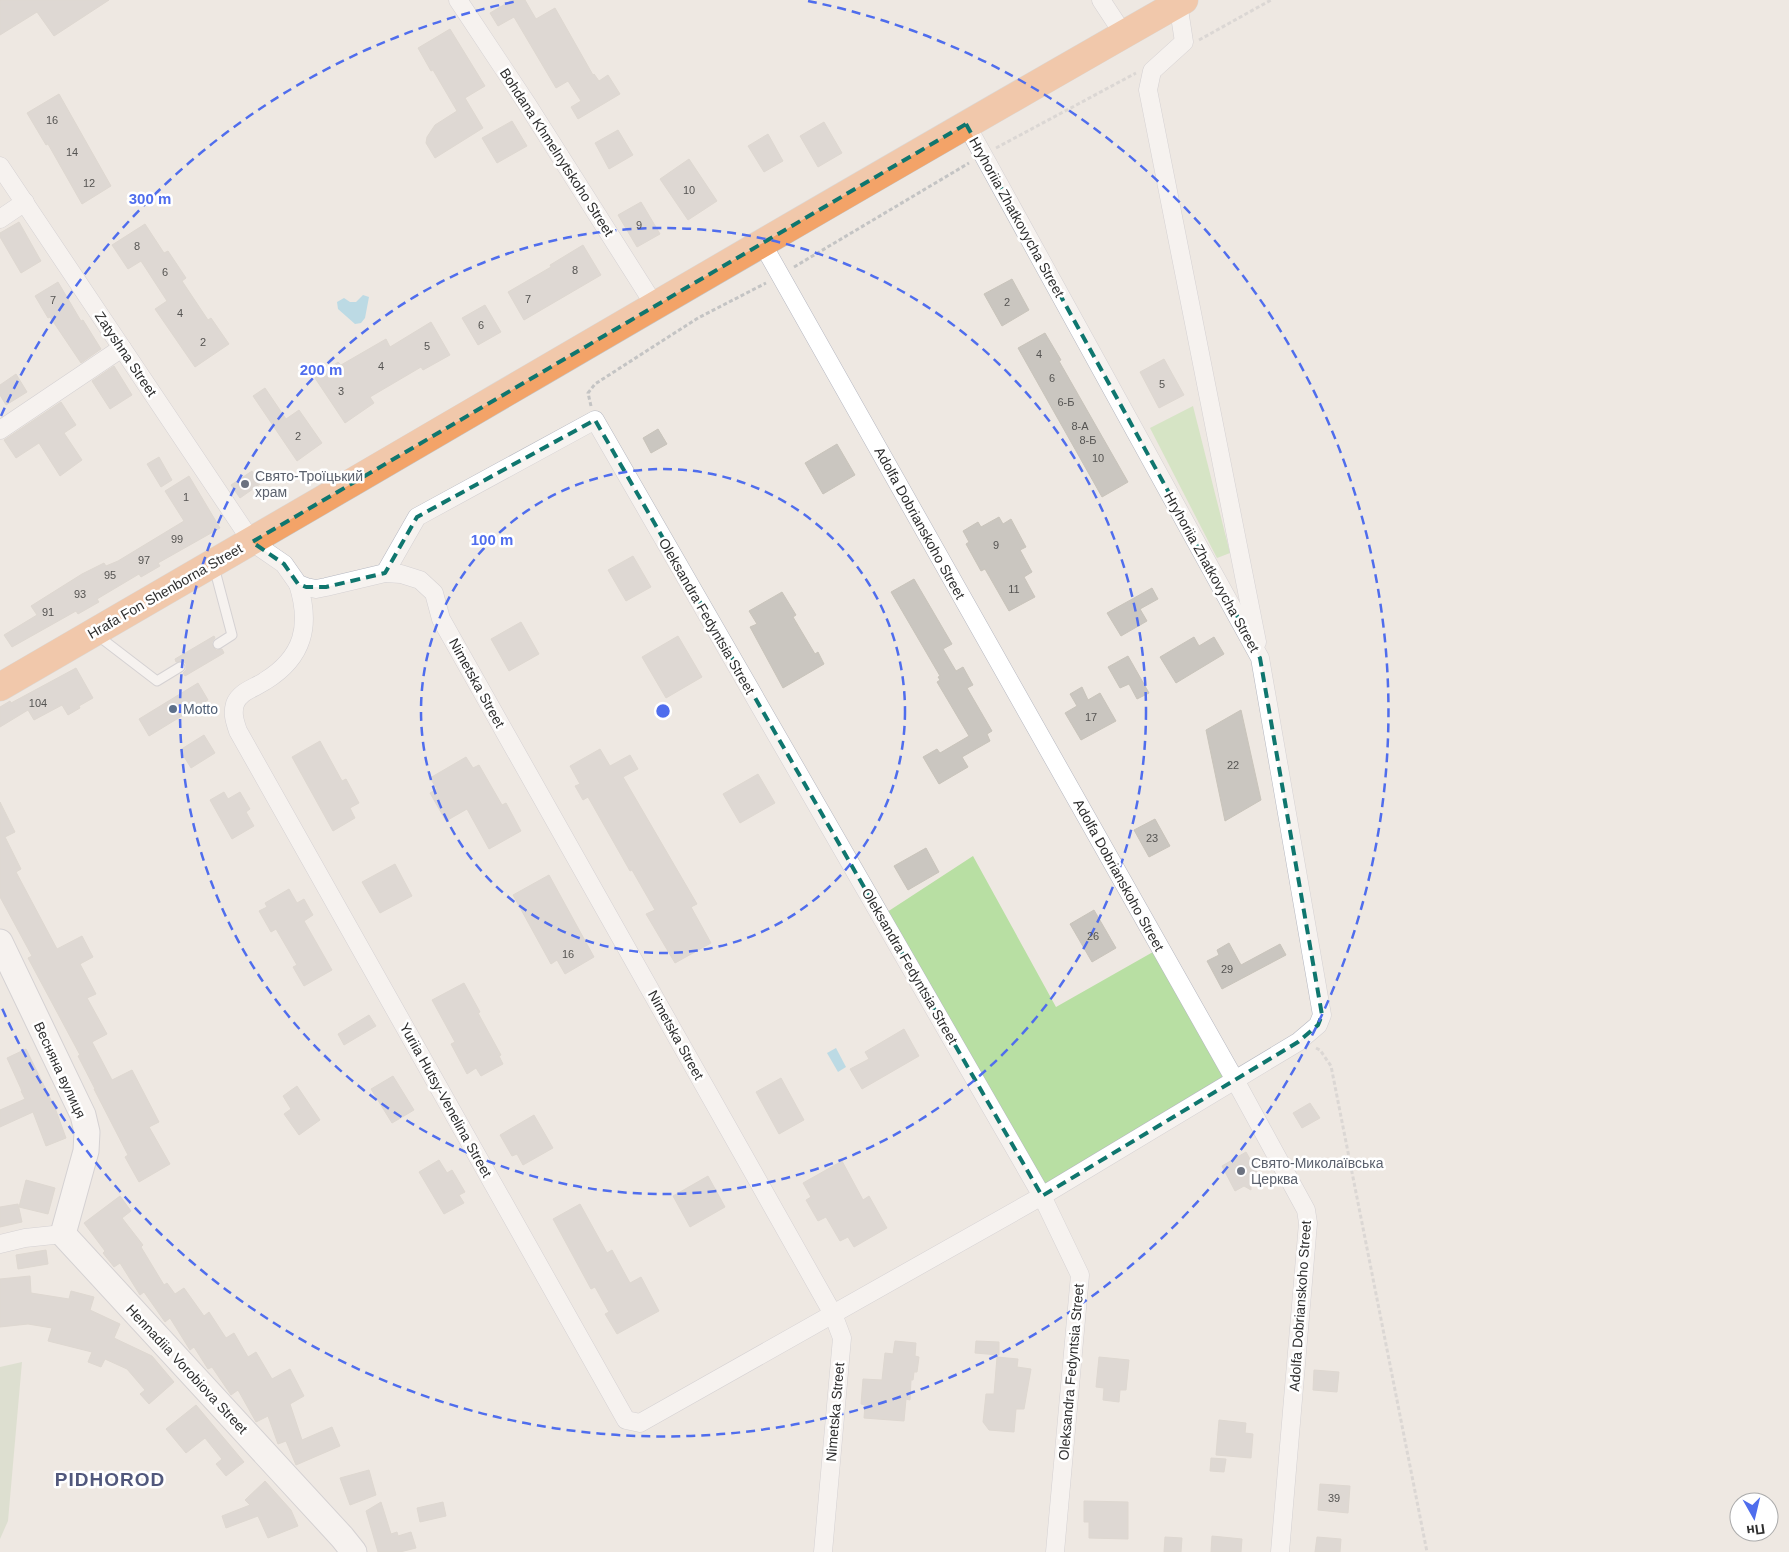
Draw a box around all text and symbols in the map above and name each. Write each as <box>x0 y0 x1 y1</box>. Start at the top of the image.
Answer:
street label: Bohdana Khmelnytskoho Street <box>497 65 617 239</box>
house number: 16 <box>46 114 58 126</box>
street label: Hryhoriia Zhatkovycha Street <box>966 134 1068 300</box>
house number: 14 <box>66 146 78 158</box>
house number: 12 <box>83 177 95 189</box>
house number: 10 <box>683 184 695 196</box>
text: 300 m <box>129 190 171 207</box>
house number: 9 <box>636 219 642 231</box>
house number: 8 <box>134 240 140 252</box>
house number: 8 <box>572 264 578 276</box>
house number: 6 <box>162 266 168 278</box>
house number: 7 <box>525 293 531 305</box>
house number: 7 <box>50 294 56 306</box>
house number: 2 <box>1004 296 1010 308</box>
house number: 4 <box>177 307 183 319</box>
street label: Zatyshna Street <box>92 309 160 400</box>
house number: 6 <box>478 319 484 331</box>
house number: 2 <box>200 336 206 348</box>
house number: 5 <box>424 340 430 352</box>
house number: 4 <box>1036 348 1042 360</box>
house number: 4 <box>378 360 384 372</box>
text: 200 m <box>300 361 342 378</box>
house number: 6 <box>1049 372 1055 384</box>
house number: 5 <box>1159 378 1165 390</box>
house number: 3 <box>338 385 344 397</box>
house number: 6-Б <box>1058 396 1075 408</box>
house number: 8-А <box>1071 420 1089 432</box>
house number: 2 <box>295 430 301 442</box>
house number: 8-Б <box>1080 434 1097 446</box>
street label: Adolfa Dobrianskoho Street <box>871 444 969 602</box>
house number: 10 <box>1092 452 1104 464</box>
place label: Свято-Троїцький храм <box>255 468 363 500</box>
marker: Свято-Троїцький храм <box>239 478 251 490</box>
street label: Hryhoriia Zhatkovycha Street <box>1161 489 1263 655</box>
house number: 1 <box>183 491 189 503</box>
text: 100 m <box>471 531 513 548</box>
house number: 99 <box>171 533 183 545</box>
street label: Oleksandra Fedyntsia Street <box>656 535 758 697</box>
house number: 9 <box>993 539 999 551</box>
street label: Hrafa Fon Shenborna Street <box>85 540 245 642</box>
house number: 97 <box>138 554 150 566</box>
house number: 95 <box>104 569 116 581</box>
house number: 11 <box>1008 583 1020 595</box>
house number: 93 <box>74 588 86 600</box>
house number: 91 <box>42 606 54 618</box>
street label: Nimetska Street <box>446 636 508 731</box>
house number: 104 <box>29 697 47 709</box>
place label: Motto <box>183 701 218 717</box>
centre of rings <box>654 702 672 720</box>
marker: Motto <box>167 703 179 715</box>
house number: 17 <box>1085 711 1097 723</box>
house number: 22 <box>1227 759 1239 771</box>
street label: Adolfa Dobrianskoho Street <box>1070 796 1168 954</box>
house number: 23 <box>1146 832 1158 844</box>
street label: Oleksandra Fedyntsia Street <box>859 885 961 1047</box>
house number: 26 <box>1087 930 1099 942</box>
house number: 16 <box>562 948 574 960</box>
house number: 29 <box>1221 963 1233 975</box>
street label: Nimetska Street <box>645 988 707 1083</box>
street label: Весняна вулиця <box>31 1019 89 1121</box>
street label: Yuriia Hutsy-Venelina Street <box>397 1020 495 1180</box>
place label: Свято-Миколаївська Церква <box>1251 1155 1384 1187</box>
marker: Свято-Миколаївська Церква <box>1235 1165 1247 1177</box>
street label: Adolfa Dobrianskoho Street <box>1286 1220 1314 1392</box>
street label: Oleksandra Fedyntsia Street <box>1055 1283 1087 1461</box>
street label: Hennadiia Vorobiova Street <box>123 1301 251 1437</box>
street label: Nimetska Street <box>823 1362 847 1462</box>
district label: PIDHOROD <box>55 1469 165 1490</box>
house number: 39 <box>1328 1492 1340 1504</box>
north arrow <box>1729 1492 1779 1542</box>
text: Пн <box>1746 1521 1766 1539</box>

